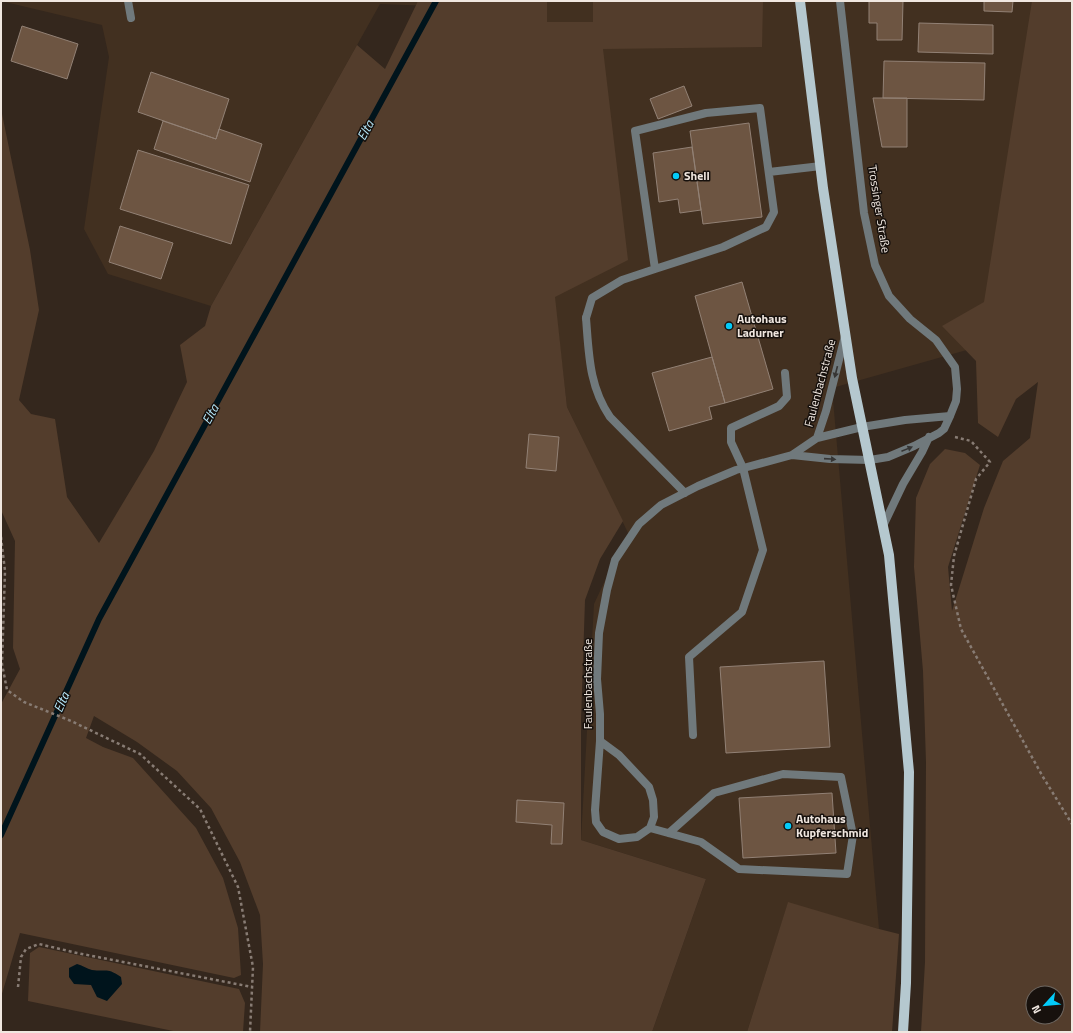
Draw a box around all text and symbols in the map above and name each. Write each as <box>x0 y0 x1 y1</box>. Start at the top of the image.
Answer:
water label: Elta <box>351 115 379 144</box>
street label: Trossinger Straße <box>863 164 896 254</box>
place label: Shell <box>684 166 710 185</box>
marker: Shell <box>671 171 681 181</box>
place label: Autohaus Ladurner <box>737 309 787 342</box>
marker: Autohaus Ladurner <box>724 321 734 331</box>
street label: Faulenbachstraße <box>799 337 840 429</box>
one-way arrow <box>833 365 839 378</box>
water label: Elta <box>196 399 224 428</box>
one-way arrow <box>901 446 912 452</box>
one-way arrow <box>824 455 836 462</box>
street label: Faulenbachstraße <box>578 639 597 729</box>
water label: Elta <box>48 687 75 715</box>
place label: Autohaus Kupferschmid <box>796 809 868 842</box>
marker: Autohaus Kupferschmid <box>783 821 793 831</box>
north arrow <box>1025 985 1065 1025</box>
text: N <box>1027 1003 1045 1017</box>

